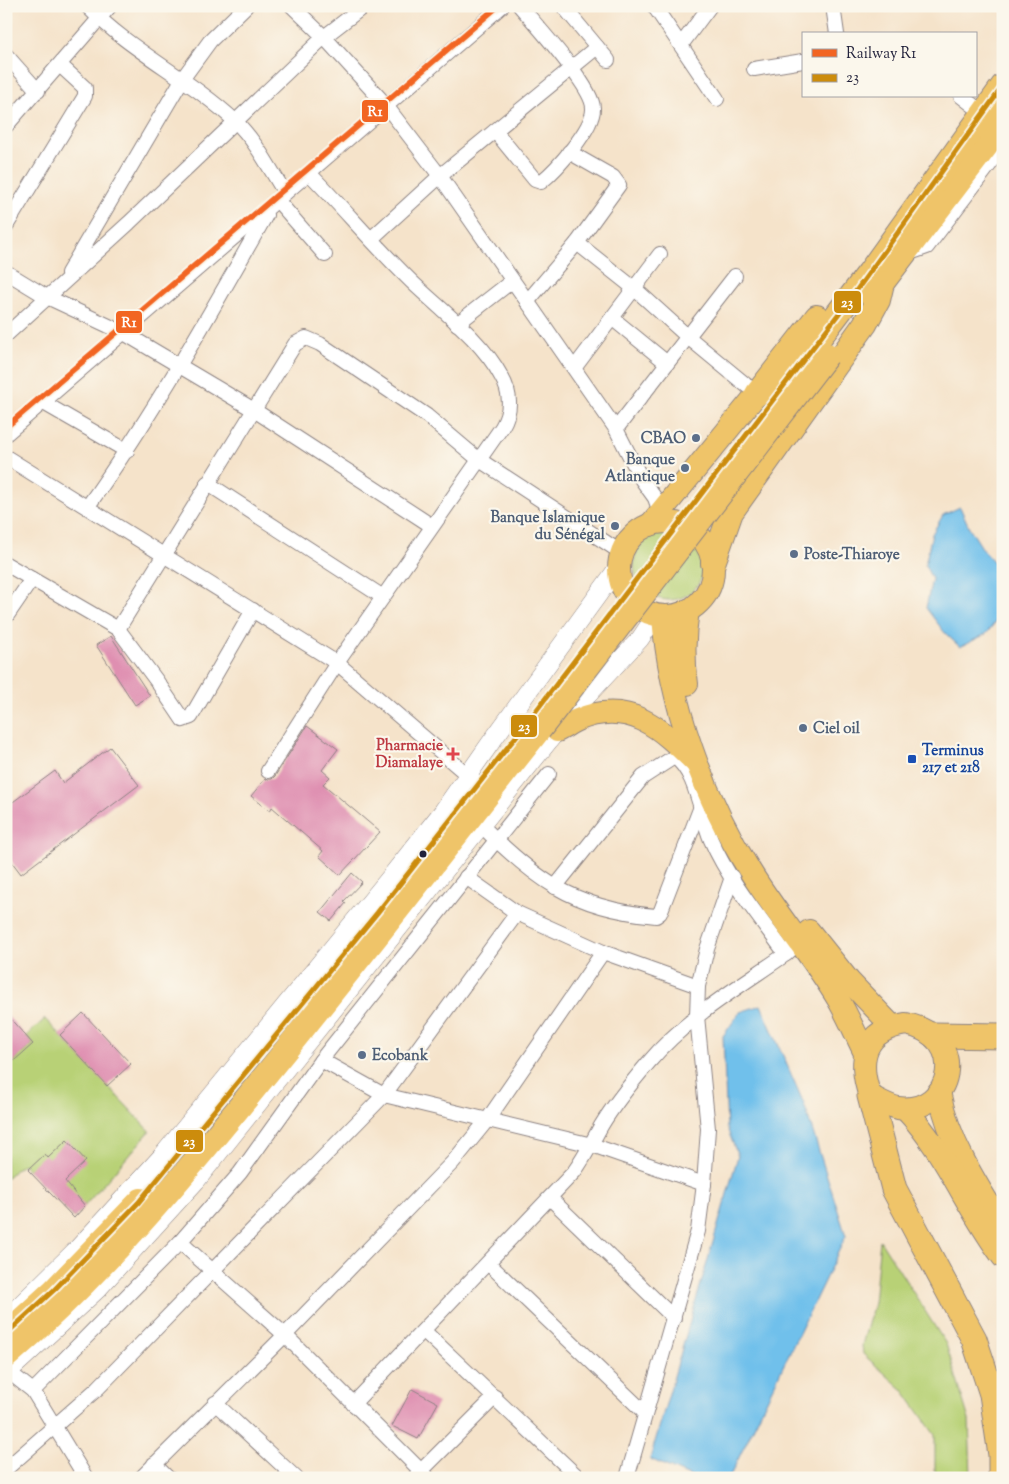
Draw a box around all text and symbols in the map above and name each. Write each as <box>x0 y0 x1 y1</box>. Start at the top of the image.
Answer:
legend <box>802 32 976 98</box>
text: Railway R1 <box>846 44 916 65</box>
text: 23 <box>846 68 859 89</box>
line badge: R1 <box>361 99 389 123</box>
text: R1 <box>368 103 383 123</box>
line badge: 23 <box>833 290 862 314</box>
text: 23 <box>841 294 853 314</box>
line badge: R1 <box>115 310 143 334</box>
text: R1 <box>122 314 137 334</box>
place label: CBAO <box>641 429 686 450</box>
marker: CBAO <box>690 432 702 444</box>
place label: Banque Atlantique <box>605 450 675 488</box>
marker: Banque Atlantique <box>679 462 691 474</box>
place label: Banque Islamique du Sénégal <box>490 508 606 546</box>
marker: Banque Islamique du Sénégal <box>609 520 621 532</box>
place label: Poste-Thiaroye <box>804 545 900 566</box>
marker: Poste-Thiaroye <box>788 548 800 560</box>
line badge: 23 <box>510 714 538 738</box>
text: 23 <box>518 718 530 738</box>
place label: Ciel oil <box>813 719 861 740</box>
marker: Ciel oil <box>797 722 809 734</box>
place label: Pharmacie Diamalaye <box>376 736 443 774</box>
place label: Terminus 217 et 218 <box>922 741 984 779</box>
marker: Pharmacie Diamalaye <box>447 748 459 760</box>
marker: Terminus 217 et 218 <box>906 753 918 765</box>
unlabelled marker <box>418 849 428 859</box>
place label: Ecobank <box>372 1046 429 1067</box>
marker: Ecobank <box>356 1049 368 1061</box>
line badge: 23 <box>175 1129 204 1153</box>
text: 23 <box>183 1133 195 1153</box>

